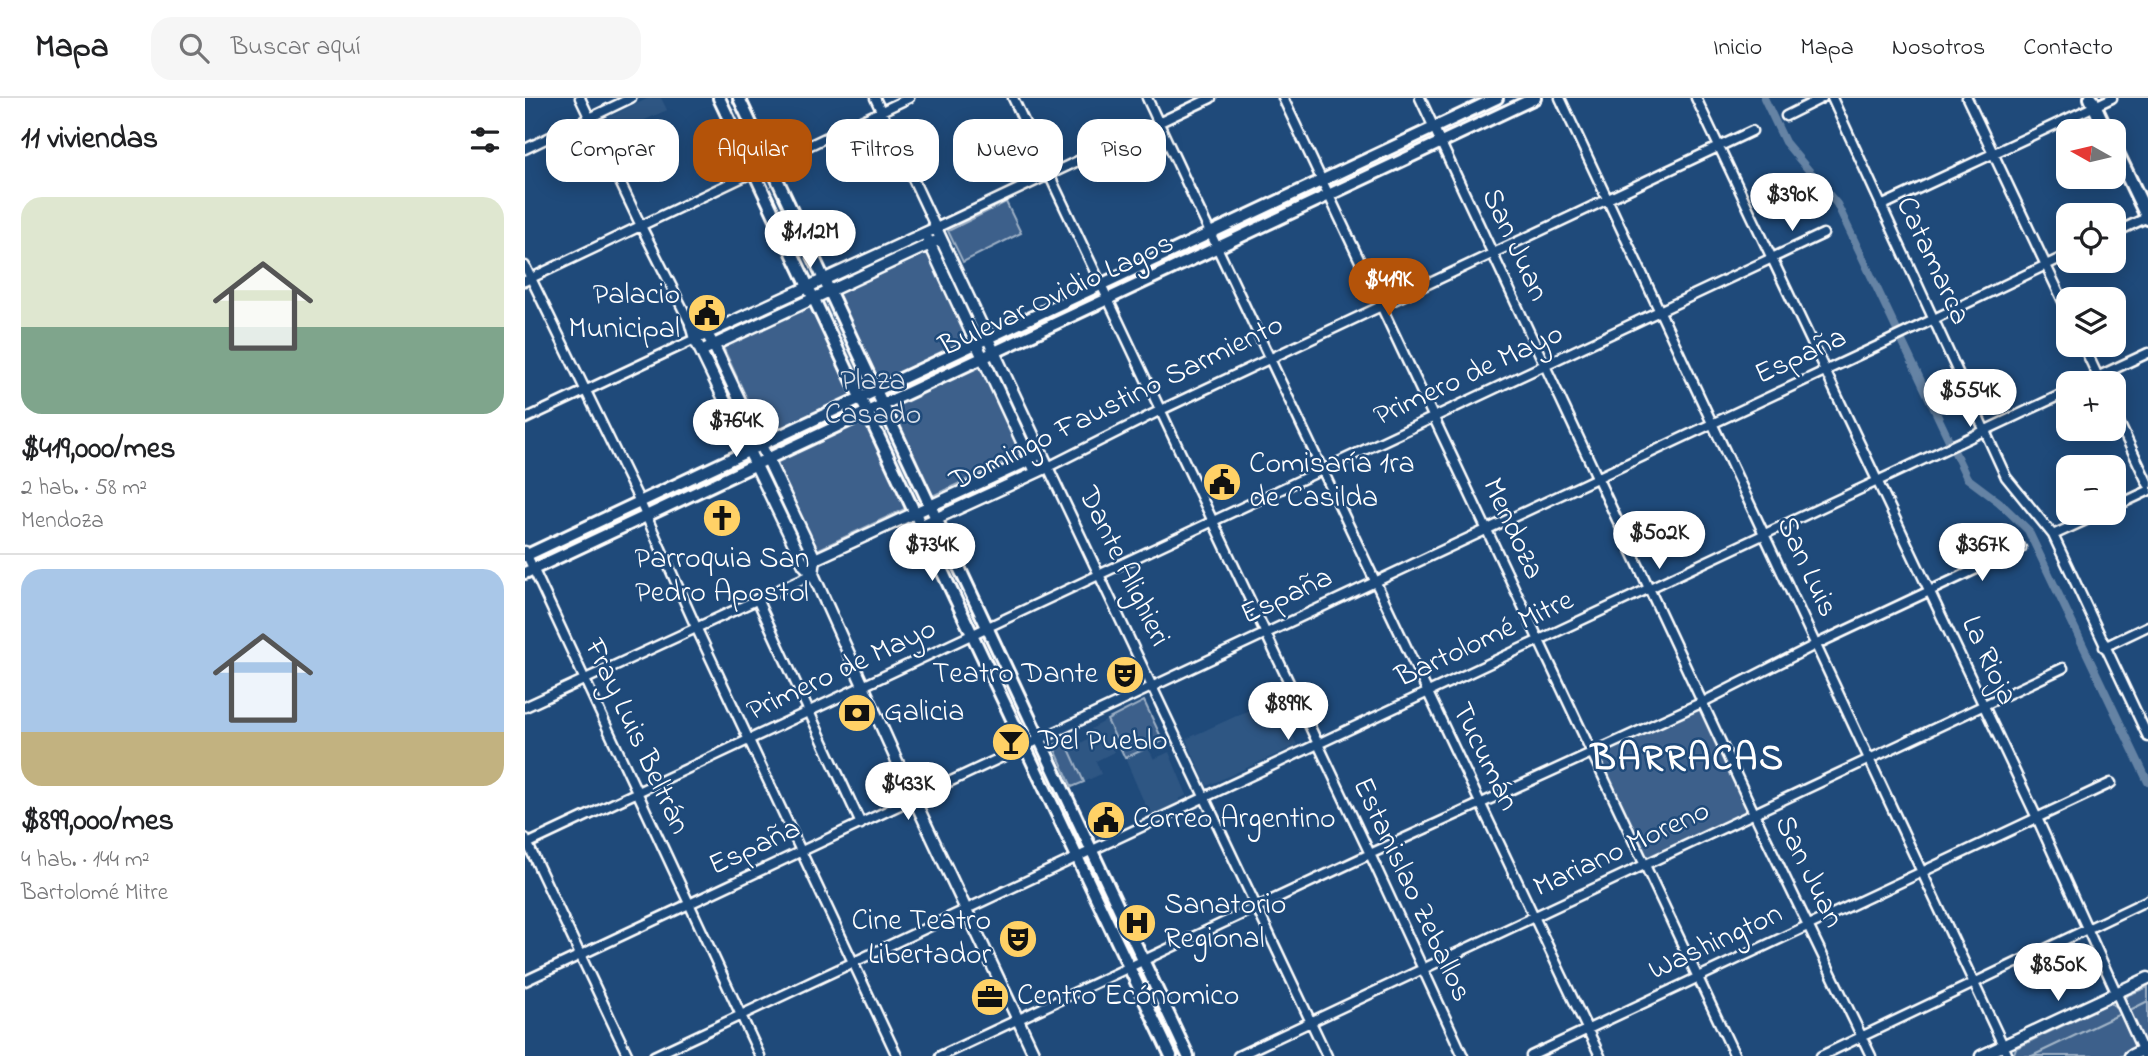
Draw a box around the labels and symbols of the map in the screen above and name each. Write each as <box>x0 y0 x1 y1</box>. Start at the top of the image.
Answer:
north arrow <box>2056 119 2126 189</box>
pin: $390K <box>1743 174 1841 233</box>
street label: San Juan <box>1469 181 1559 309</box>
street label: Catamarca <box>1883 190 1981 332</box>
pin: $1.12M <box>753 211 867 270</box>
street label: Bulevar Ovidio Lagos <box>932 222 1181 370</box>
pin: $419K <box>1340 258 1438 318</box>
place label: Palacio Municipal <box>568 274 680 352</box>
public building icon: Palacio Municipal <box>686 292 728 334</box>
street label: Domingo Faustino Sarmiento <box>942 304 1291 505</box>
street label: Primero de Mayo <box>1367 313 1571 439</box>
street label: España <box>1748 317 1854 397</box>
park label: Plaza Casado <box>825 360 921 438</box>
pin: $554K <box>1921 370 2019 429</box>
pin: $764K <box>687 400 785 459</box>
place label: Comisaría 1ra de Casilda <box>1249 443 1415 521</box>
public building icon: Comisaría 1ra de Casilda <box>1201 461 1243 503</box>
street label: Mendoza <box>1469 471 1555 587</box>
street label: Dante Alighieri <box>1065 479 1181 654</box>
church icon: Parroquia San Pedro Apostol <box>701 497 743 539</box>
street label: San Luis <box>1764 509 1848 625</box>
pin: $502K <box>1610 512 1708 571</box>
pin: $734K <box>883 524 981 583</box>
pin: $367K <box>1933 524 2031 583</box>
place label: Parroquia San Pedro Apostol <box>635 538 809 616</box>
street label: España <box>1234 557 1340 637</box>
street label: Bartolomé Mitre <box>1388 579 1582 701</box>
street label: Primero de Mayo <box>740 608 944 734</box>
street label: La Rioja <box>1948 609 2028 713</box>
street label: Fray Luis Beltrán <box>571 631 701 842</box>
place label: Teatro Dante <box>932 653 1099 697</box>
theatre icon: Teatro Dante <box>1104 654 1146 696</box>
pin: $899K <box>1239 682 1337 742</box>
place label: Galicia <box>884 691 964 735</box>
bank icon: Galicia <box>836 692 878 734</box>
street label: Tucumán <box>1439 695 1529 819</box>
place label: Del Pueblo <box>1037 720 1168 764</box>
bar icon: Del Pueblo <box>990 721 1032 763</box>
district label: BARRACAS <box>1589 733 1785 787</box>
pin: $433K <box>859 762 957 822</box>
street label: Estanislao Zeballos <box>1340 771 1482 1009</box>
street label: Mariano Moreno <box>1527 790 1717 910</box>
place label: Correo Argentino <box>1133 798 1336 842</box>
public building icon: Correo Argentino <box>1085 799 1127 841</box>
street label: España <box>702 808 808 888</box>
street label: San Juan <box>1762 808 1854 936</box>
place label: Sanatorio Regional <box>1164 884 1286 962</box>
street label: Washington <box>1642 893 1790 993</box>
place label: Cine Teatro Libertador <box>852 900 992 978</box>
hospital icon: Sanatorio Regional <box>1116 902 1158 944</box>
theatre icon: Cine Teatro Libertador <box>997 918 1039 960</box>
pin: $850K <box>2009 944 2107 1003</box>
place label: Centro Ecónomico <box>1017 975 1239 1019</box>
office icon: Centro Ecónomico <box>969 976 1011 1018</box>

